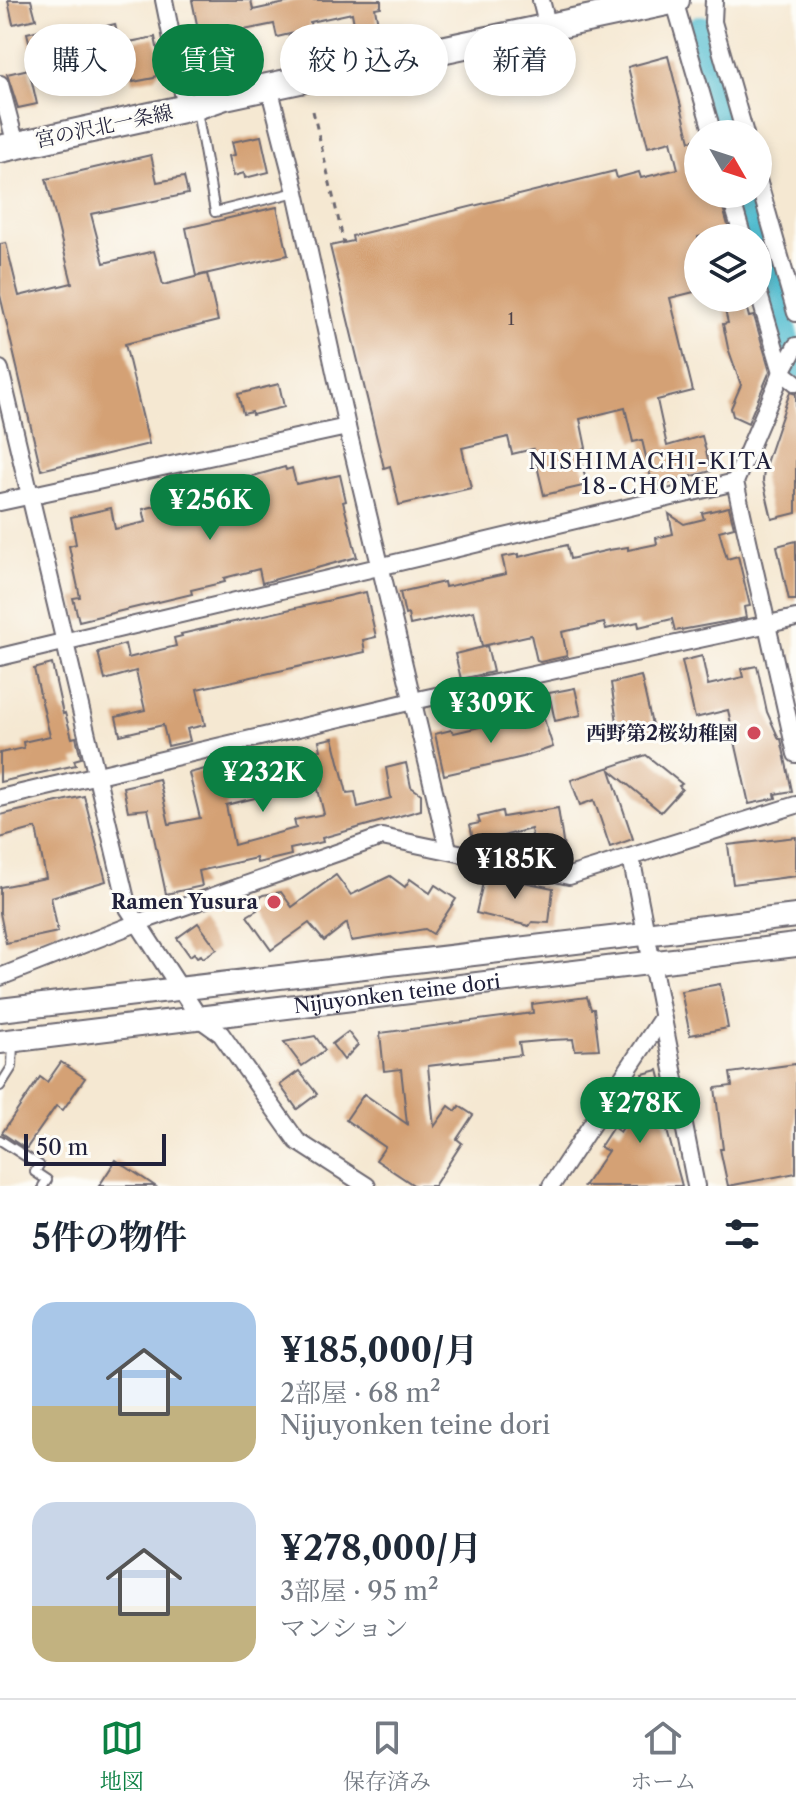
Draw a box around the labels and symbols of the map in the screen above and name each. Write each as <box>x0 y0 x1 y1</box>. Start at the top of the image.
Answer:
street label: 宮の沢北一条線 <box>33 100 175 152</box>
north arrow <box>684 120 772 208</box>
house number: 1 <box>508 309 515 329</box>
district label: NISHIMACHI-KITA 18-CHOME <box>529 448 773 500</box>
pin: ¥256K <box>154 474 266 542</box>
pin: ¥309K <box>435 677 547 745</box>
place label: 西野第2桜幼稚園 <box>586 721 738 745</box>
marker: 西野第2桜幼稚園 <box>745 724 763 742</box>
pin: ¥232K <box>207 746 319 814</box>
pin: ¥185K <box>459 833 571 901</box>
place label: Ramen Yusura <box>111 890 258 914</box>
marker: Ramen Yusura <box>265 893 283 911</box>
street label: Nijuyonken teine dori <box>292 969 502 1018</box>
pin: ¥278K <box>584 1077 696 1145</box>
scale bar <box>24 1130 166 1166</box>

